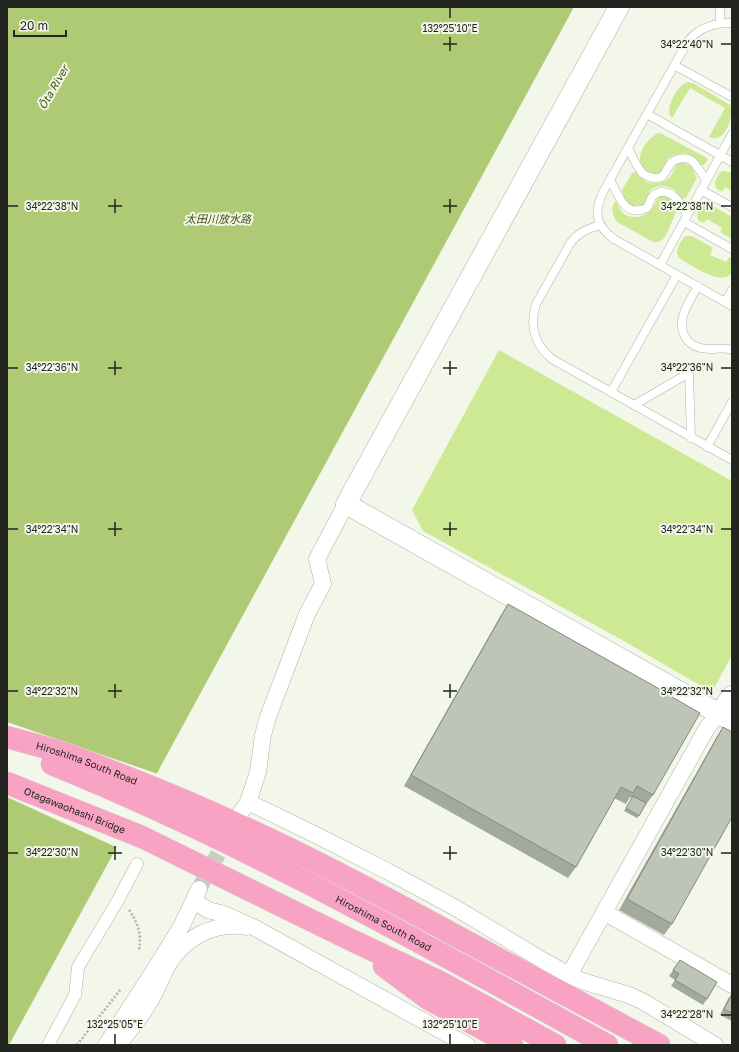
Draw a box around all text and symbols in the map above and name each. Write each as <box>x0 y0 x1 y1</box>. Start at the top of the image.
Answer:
scale bar <box>14 12 66 38</box>
text: 20 m <box>20 18 48 33</box>
text: 132°25'10"E <box>422 22 478 34</box>
text: 34°22'40"N <box>661 38 713 50</box>
water label: Ōta River <box>35 61 72 111</box>
text: 34°22'38"N <box>26 200 78 212</box>
text: 34°22'38"N <box>661 200 713 212</box>
water label: 太田川放水路 <box>185 212 252 225</box>
text: 34°22'36"N <box>26 361 78 373</box>
text: 34°22'36"N <box>661 361 713 373</box>
text: 34°22'34"N <box>26 523 78 535</box>
text: 34°22'34"N <box>661 523 713 535</box>
text: 34°22'32"N <box>26 685 78 697</box>
text: 34°22'32"N <box>661 685 713 697</box>
street label: Hiroshima South Road <box>35 739 139 787</box>
street label: Otagawaohashi Bridge <box>22 784 127 836</box>
text: 34°22'30"N <box>26 846 78 858</box>
text: 34°22'30"N <box>661 846 713 858</box>
street label: Hiroshima South Road <box>334 893 434 954</box>
text: 34°22'28"N <box>661 1008 713 1020</box>
text: 132°25'05"E <box>87 1018 143 1030</box>
text: 132°25'10"E <box>422 1018 478 1030</box>

